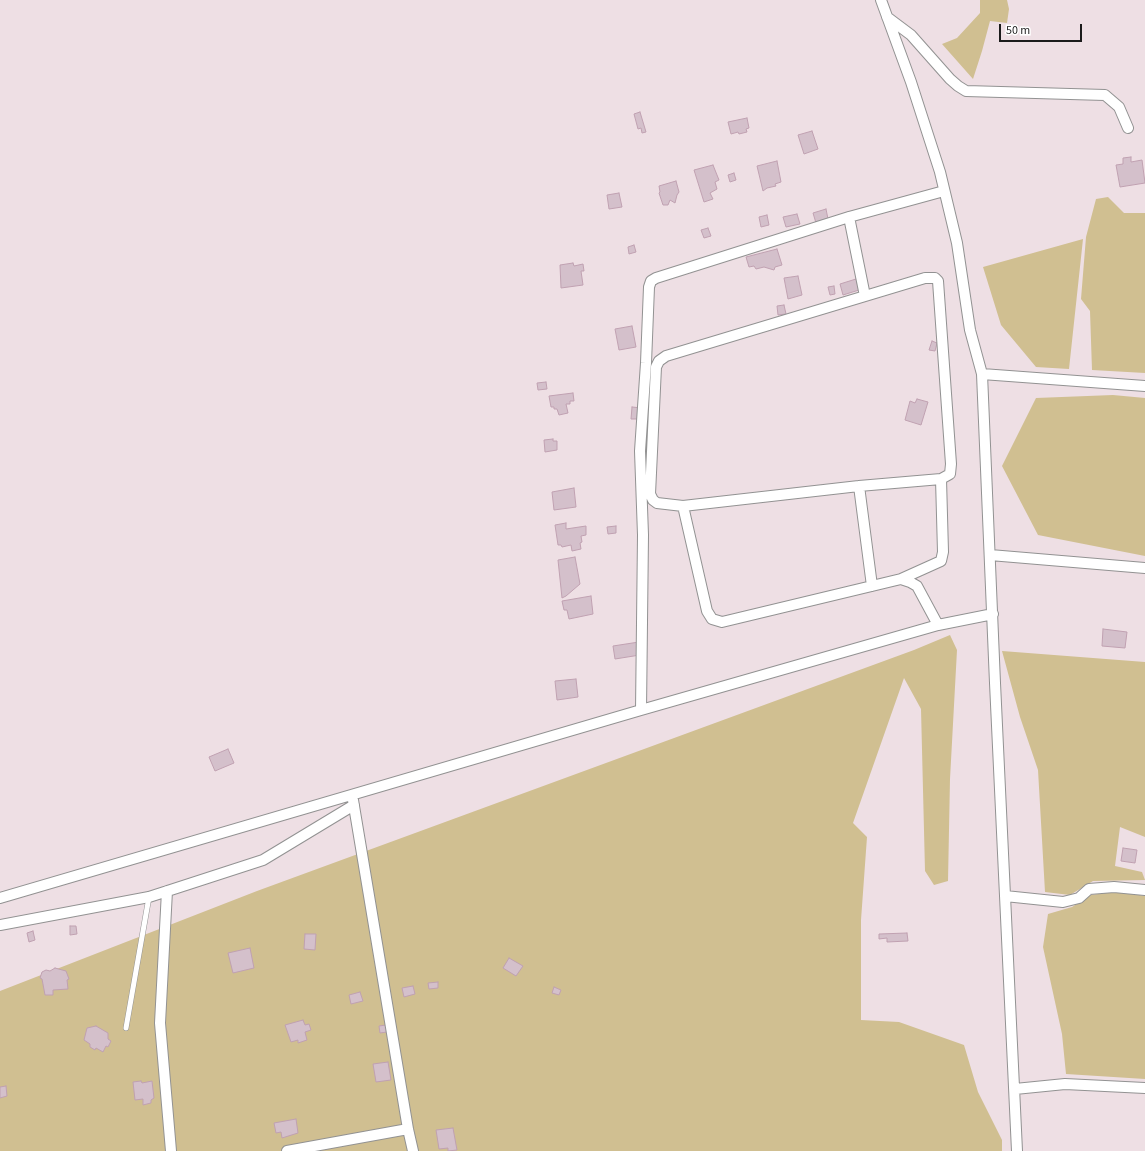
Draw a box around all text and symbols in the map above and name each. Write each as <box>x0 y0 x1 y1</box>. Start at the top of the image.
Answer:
scale bar <box>1001 16 1084 42</box>
text: 50 m <box>1006 22 1030 39</box>

